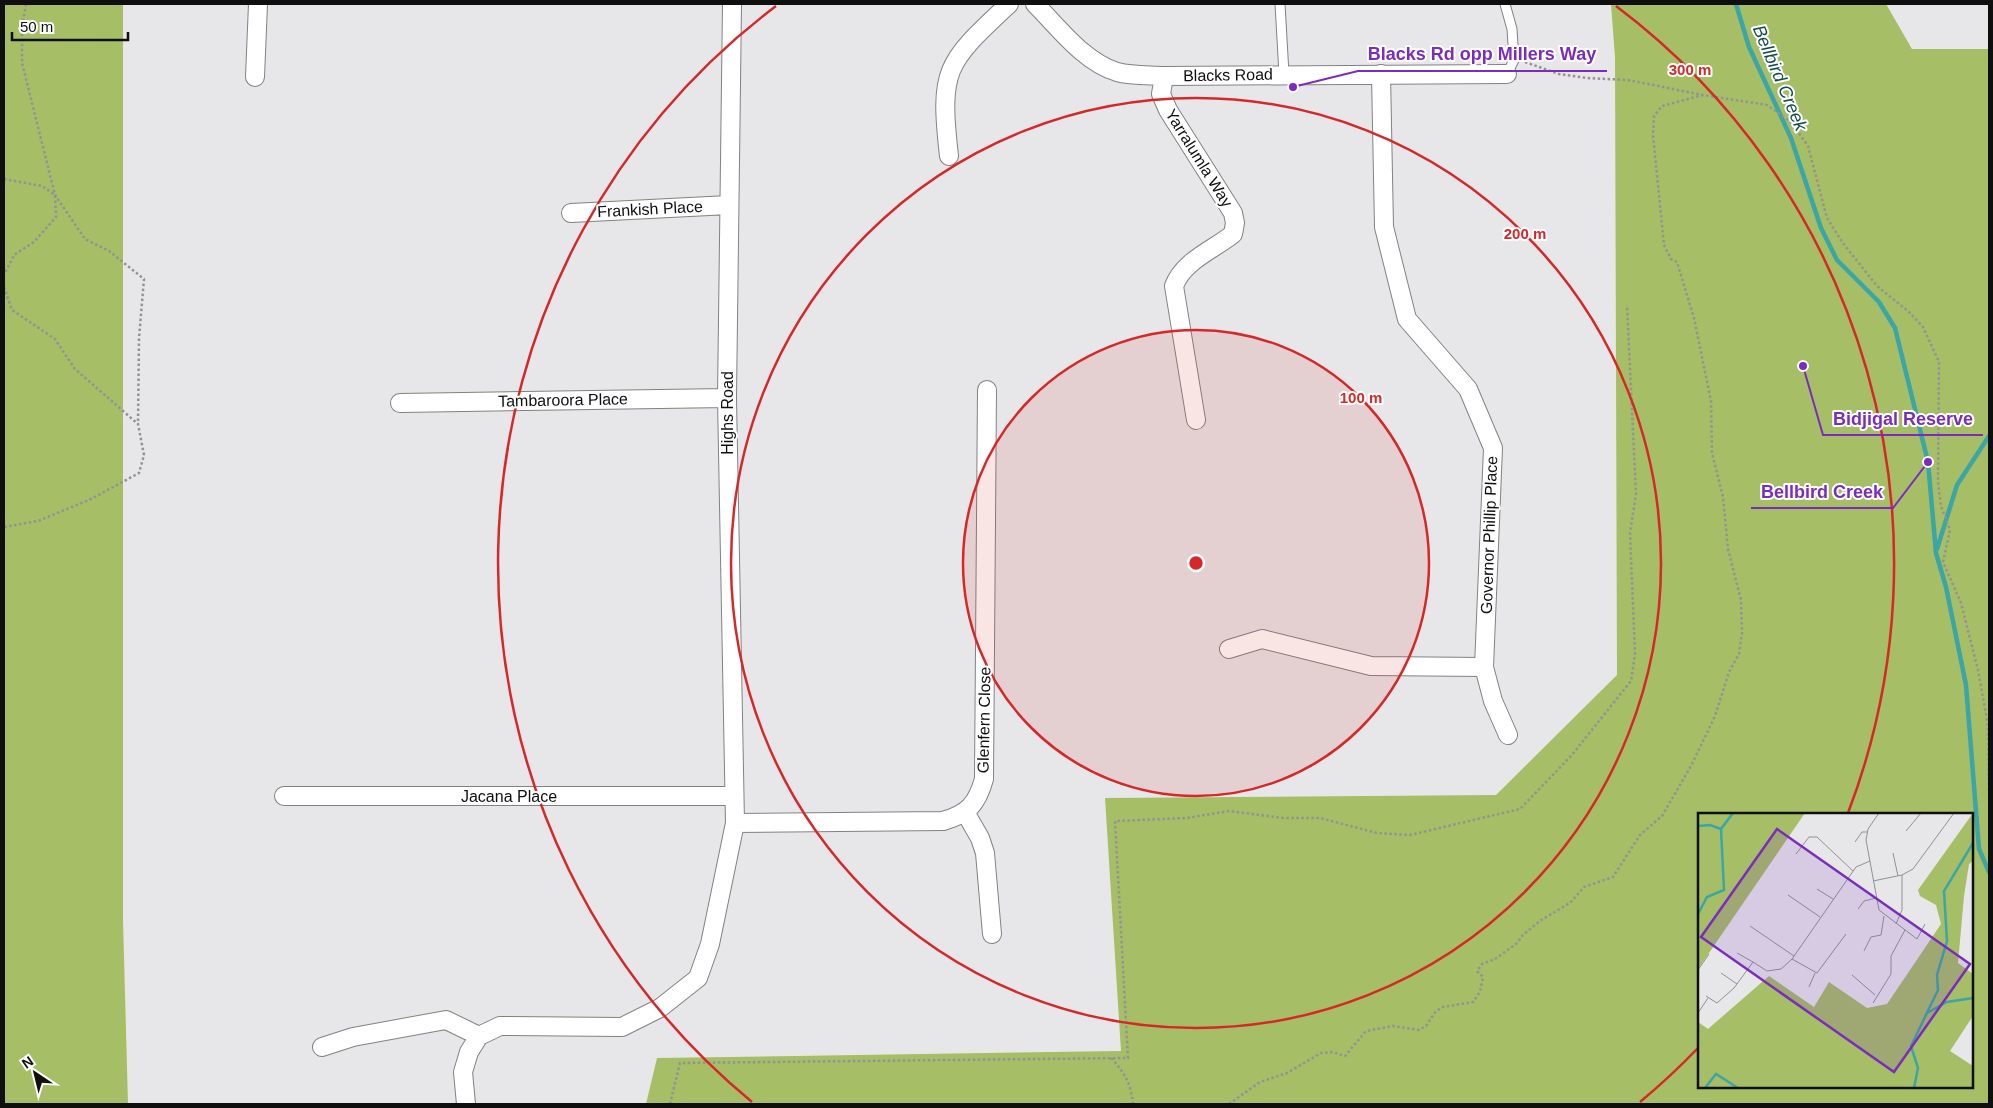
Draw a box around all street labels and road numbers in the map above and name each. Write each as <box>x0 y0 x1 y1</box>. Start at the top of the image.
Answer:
street label: Blacks Road <box>1183 66 1273 84</box>
street label: Yarralumla Way <box>1162 106 1236 210</box>
street label: Frankish Place <box>597 198 703 220</box>
street label: Highs Road <box>719 371 736 455</box>
street label: Tambaroora Place <box>498 390 628 410</box>
street label: Governor Phillip Place <box>1478 456 1500 614</box>
street label: Glenfern Close <box>975 666 993 773</box>
street label: Jacana Place <box>461 788 557 805</box>

